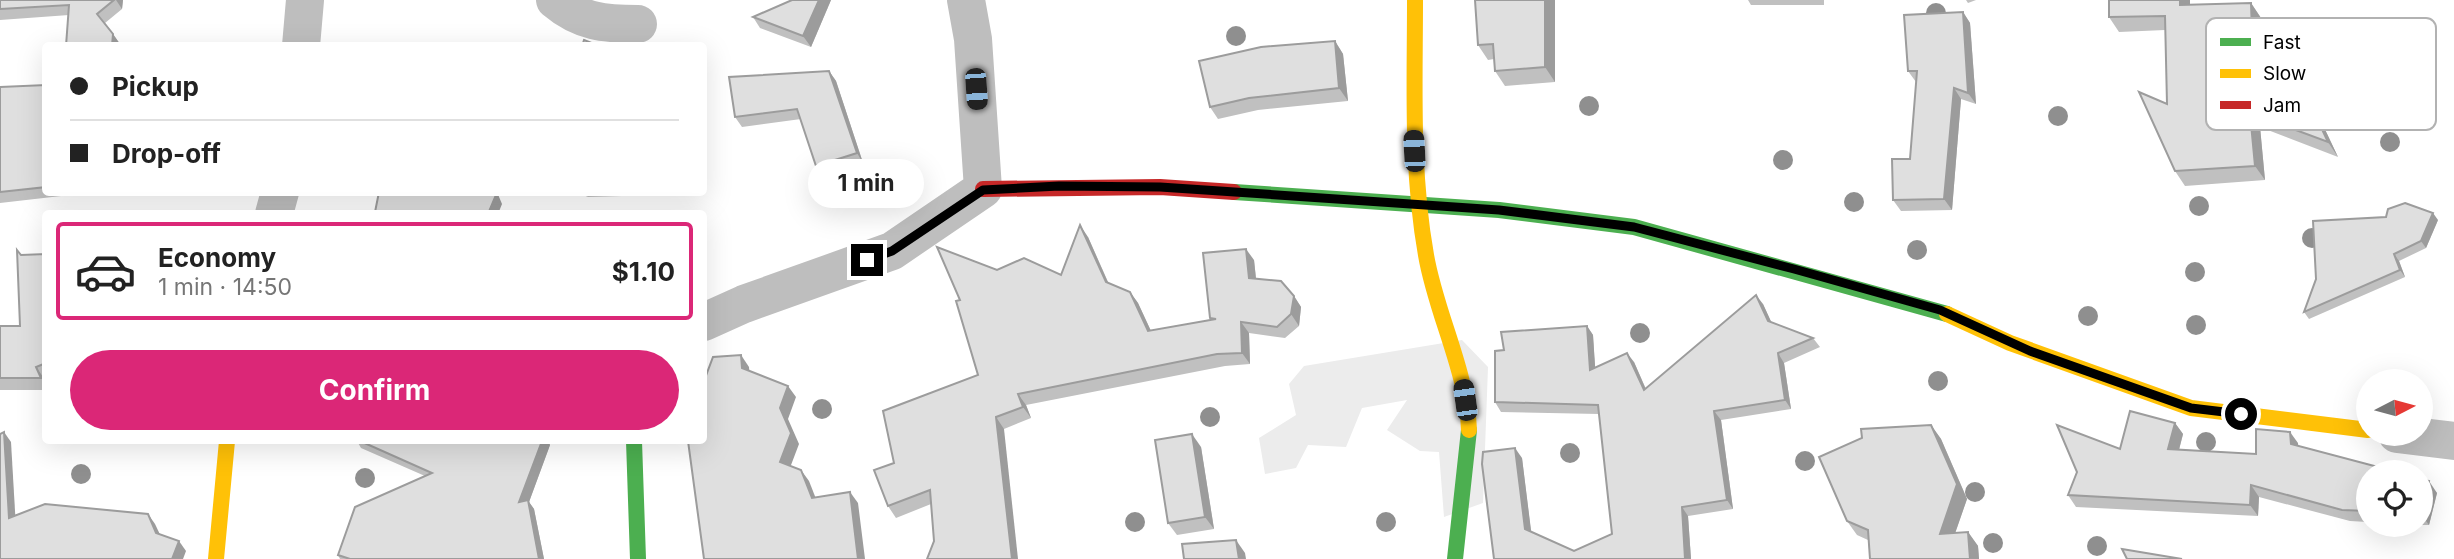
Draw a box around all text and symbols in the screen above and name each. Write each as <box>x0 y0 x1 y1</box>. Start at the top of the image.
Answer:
legend <box>2206 18 2436 130</box>
text: Fast <box>2263 31 2301 54</box>
text: Slow <box>2263 62 2306 85</box>
car <box>965 67 988 111</box>
text: Pickup <box>112 71 199 102</box>
text: Jam <box>2263 94 2301 117</box>
car <box>1403 129 1426 173</box>
text: Drop-off <box>112 138 221 169</box>
callout: 1 min <box>809 159 925 208</box>
text: 1 min <box>838 169 894 197</box>
icon: car <box>74 240 137 303</box>
text: Economy <box>158 242 276 273</box>
route end <box>851 244 883 276</box>
text: $1.10 <box>612 256 675 287</box>
text: 1 min · 14:50 <box>158 273 292 301</box>
button: Confirm <box>70 350 679 430</box>
north arrow <box>2356 369 2432 446</box>
map controls <box>2356 369 2433 537</box>
car <box>1452 378 1479 422</box>
route start <box>2225 398 2257 430</box>
button: locate <box>2356 460 2433 537</box>

